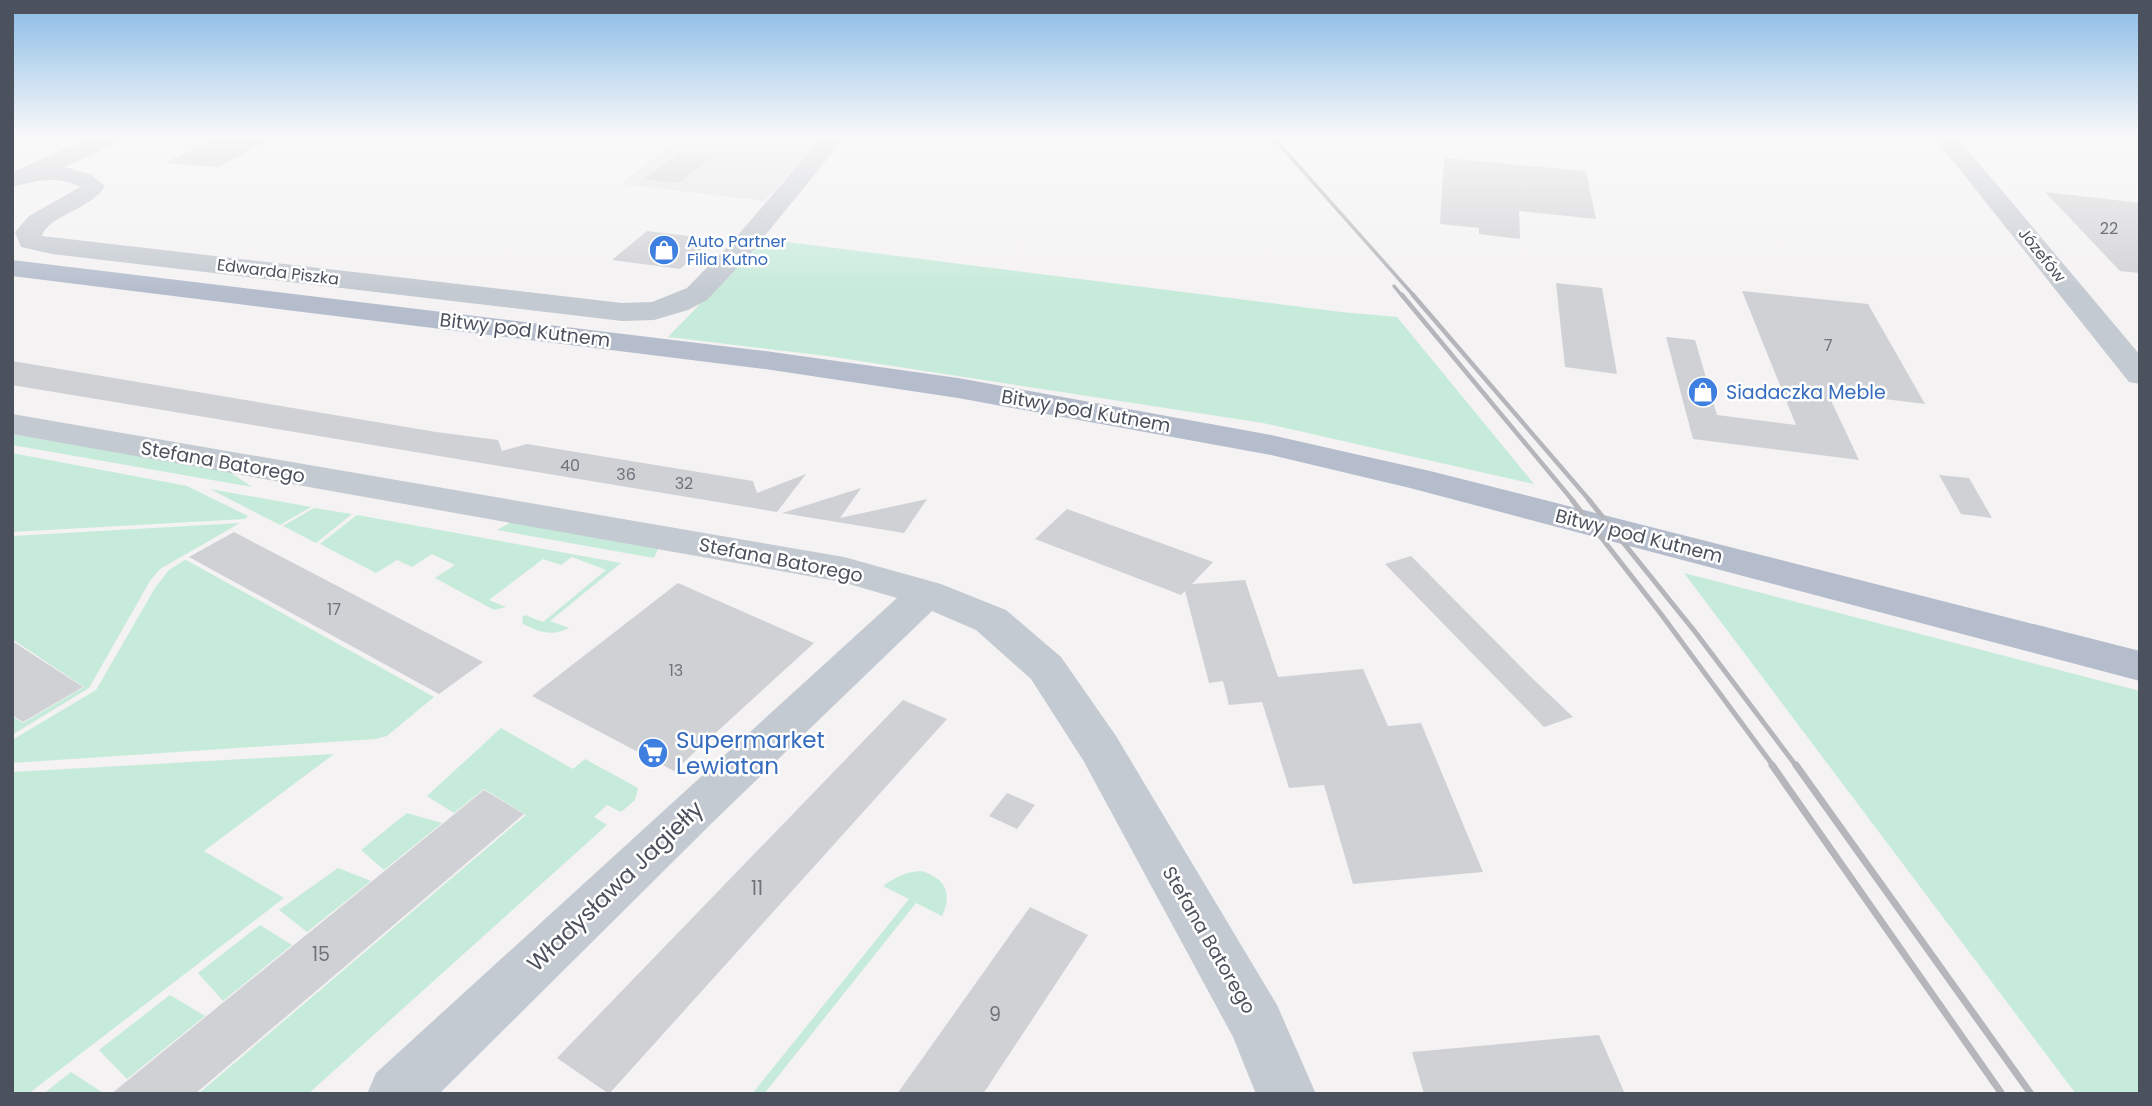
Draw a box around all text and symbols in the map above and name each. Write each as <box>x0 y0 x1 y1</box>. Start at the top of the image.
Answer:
house number: 22 <box>2100 217 2118 240</box>
street label: Józefów <box>2013 223 2071 287</box>
place label: Auto Partner Filia Kutno <box>687 230 786 271</box>
shop icon: Auto Partner Filia Kutno <box>647 233 681 267</box>
street label: Edwarda Piszka <box>216 253 340 291</box>
street label: Bitwy pod Kutnem <box>438 306 612 354</box>
house number: 7 <box>1824 334 1833 357</box>
shop icon: Siadaczka Meble <box>1686 375 1720 409</box>
place label: Siadaczka Meble <box>1726 379 1886 406</box>
street label: Bitwy pod Kutnem <box>999 383 1173 439</box>
street label: Stefana Batorego <box>139 434 307 490</box>
house number: 40 <box>560 454 580 477</box>
house number: 36 <box>616 463 636 486</box>
house number: 32 <box>675 472 693 495</box>
street label: Bitwy pod Kutnem <box>1553 502 1725 570</box>
street label: Stefana Batorego <box>697 531 865 589</box>
house number: 17 <box>327 598 341 621</box>
house number: 13 <box>669 659 683 682</box>
place label: Supermarket Lewiatan <box>676 724 825 782</box>
supermarket icon: Supermarket Lewiatan <box>636 736 670 770</box>
street label: Władysława Jagiełły <box>520 793 710 979</box>
street label: Stefana Batorego <box>1156 861 1262 1019</box>
house number: 11 <box>751 875 763 902</box>
house number: 15 <box>312 941 330 968</box>
house number: 9 <box>989 1001 1001 1028</box>

